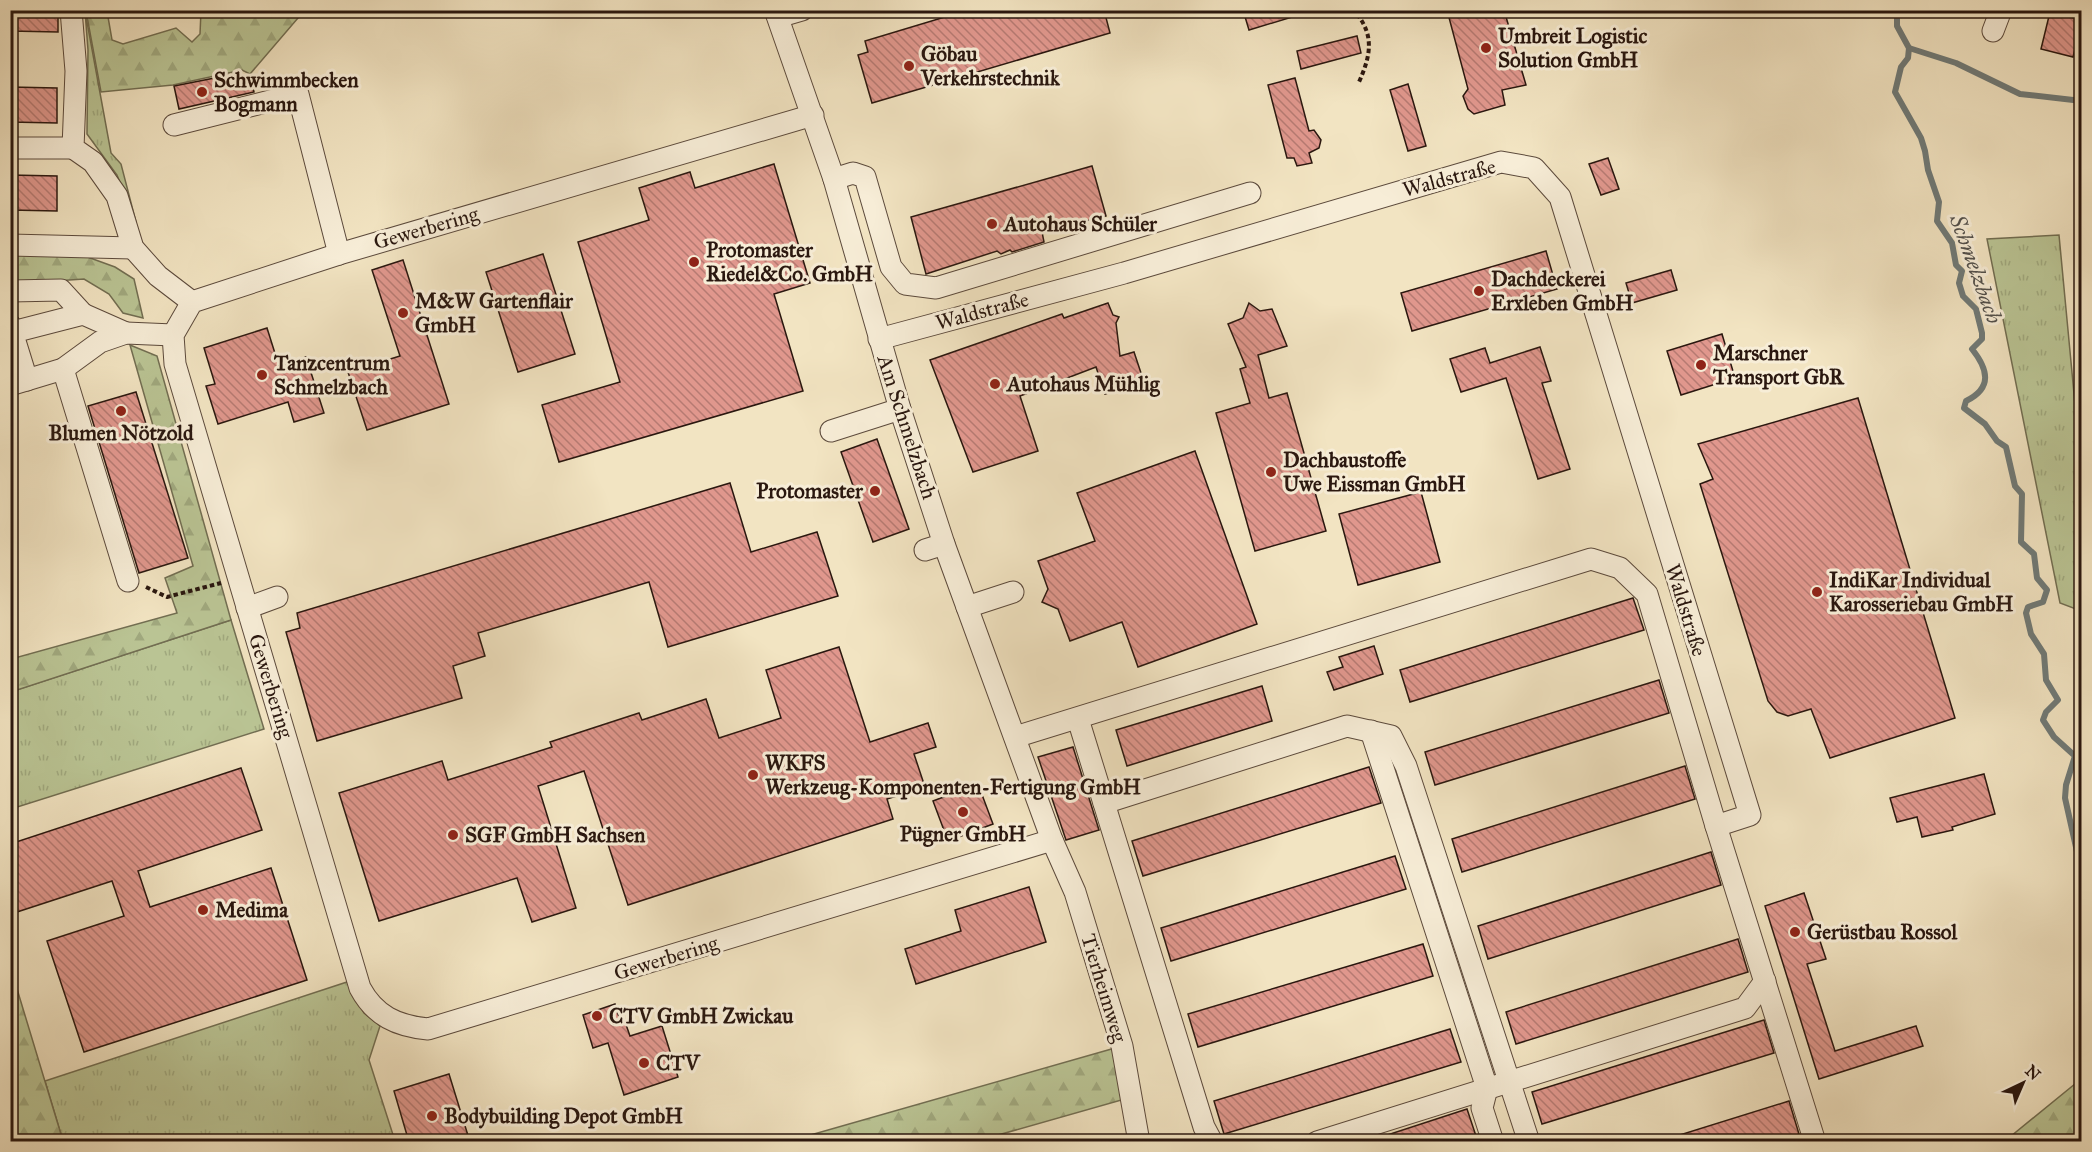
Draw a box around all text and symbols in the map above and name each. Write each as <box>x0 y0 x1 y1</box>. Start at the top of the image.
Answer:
place label: Umbreit Logistic Solution GmbH <box>1498 23 1647 73</box>
place label: Göbau Verkehrstechnik <box>920 41 1061 91</box>
marker: Umbreit Logistic Solution GmbH <box>1479 41 1493 55</box>
marker: Göbau Verkehrstechnik <box>902 59 916 73</box>
place label: Schwimmbecken Bogmann <box>214 67 359 117</box>
marker: Schwimmbecken Bogmann <box>195 85 209 99</box>
street label: Waldstraße <box>1400 153 1499 203</box>
street label: Gewerbering <box>370 201 482 255</box>
water label: Schmelzbach <box>1943 210 2008 327</box>
place label: Autohaus Schüler <box>1002 211 1158 237</box>
marker: Autohaus Schüler <box>985 217 999 231</box>
place label: Protomaster Riedel&Co. GmbH <box>706 237 873 287</box>
marker: Protomaster Riedel&Co. GmbH <box>687 255 701 269</box>
place label: Dachdeckerei Erxleben GmbH <box>1491 266 1633 316</box>
marker: Dachdeckerei Erxleben GmbH <box>1472 284 1486 298</box>
street label: Waldstraße <box>933 286 1032 336</box>
place label: M&W Gartenflair GmbH <box>415 288 574 338</box>
marker: M&W Gartenflair GmbH <box>396 306 410 320</box>
place label: Marschner Transport GbR <box>1712 340 1845 390</box>
place label: Tanzcentrum Schmelzbach <box>273 350 391 400</box>
street label: Am Schmelzbach <box>871 351 943 503</box>
marker: Marschner Transport GbR <box>1694 358 1708 372</box>
marker: Tanzcentrum Schmelzbach <box>255 368 269 382</box>
place label: Autohaus Mühlig <box>1005 371 1161 397</box>
marker: Autohaus Mühlig <box>988 377 1002 391</box>
marker: Blumen Nötzold <box>114 404 128 418</box>
place label: Blumen Nötzold <box>49 420 194 446</box>
place label: Dachbaustoffe Uwe Eissman GmbH <box>1283 447 1466 497</box>
marker: Dachbaustoffe Uwe Eissman GmbH <box>1264 465 1278 479</box>
place label: Protomaster <box>756 478 864 504</box>
marker: Protomaster <box>868 484 882 498</box>
street label: Waldstraße <box>1660 561 1712 660</box>
place label: IndiKar Individual Karosseriebau GmbH <box>1829 567 2013 617</box>
marker: IndiKar Individual Karosseriebau GmbH <box>1810 585 1824 599</box>
street label: Gewerbering <box>243 631 299 742</box>
place label: WKFS Werkzeug-Komponenten-Fertigung GmbH <box>765 750 1141 800</box>
marker: WKFS Werkzeug-Komponenten-Fertigung GmbH <box>746 768 760 782</box>
marker: Pügner GmbH <box>956 805 970 819</box>
place label: Pügner GmbH <box>900 821 1026 847</box>
place label: SGF GmbH Sachsen <box>465 822 646 848</box>
marker: SGF GmbH Sachsen <box>446 828 460 842</box>
place label: Medima <box>215 897 289 923</box>
marker: Medima <box>196 903 210 917</box>
place label: Gerüstbau Rossol <box>1807 919 1958 945</box>
marker: Gerüstbau Rossol <box>1788 925 1802 939</box>
street label: Gewerbering <box>611 930 722 986</box>
street label: Tierheimweg <box>1075 931 1133 1046</box>
place label: CTV GmbH Zwickau <box>609 1003 794 1029</box>
marker: CTV GmbH Zwickau <box>590 1009 604 1023</box>
place label: CTV <box>656 1050 701 1076</box>
north arrow <box>1993 1053 2053 1113</box>
marker: CTV <box>637 1056 651 1070</box>
text: N <box>2022 1061 2045 1084</box>
place label: Bodybuilding Depot GmbH <box>444 1103 683 1129</box>
marker: Bodybuilding Depot GmbH <box>425 1109 439 1123</box>

